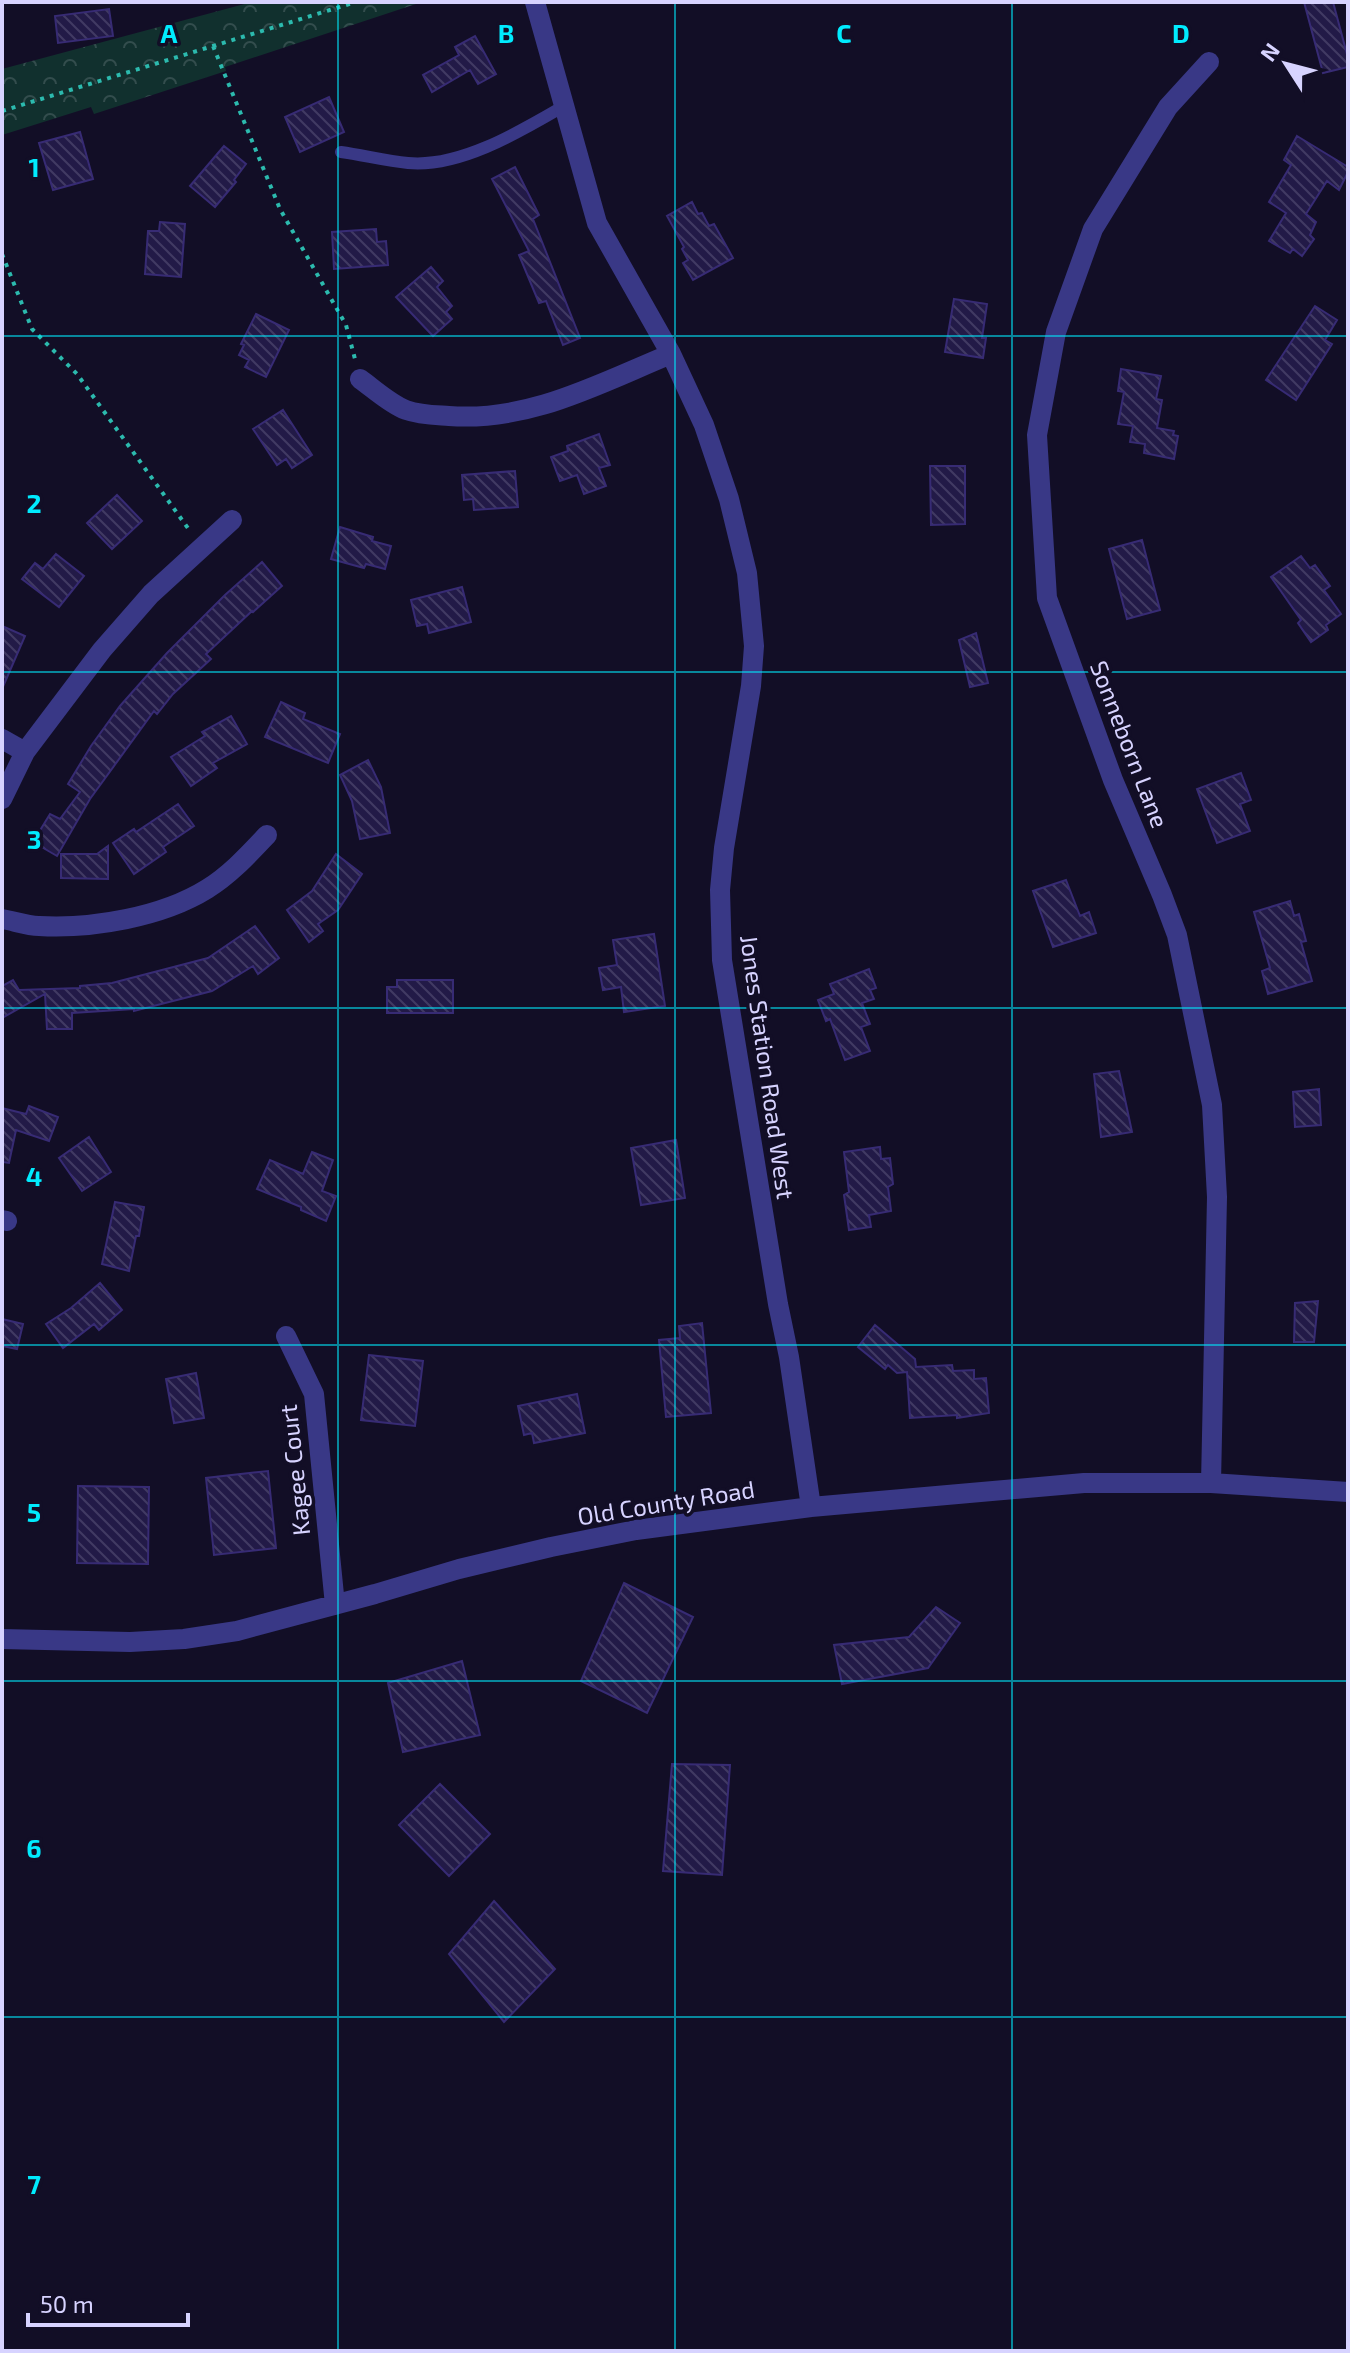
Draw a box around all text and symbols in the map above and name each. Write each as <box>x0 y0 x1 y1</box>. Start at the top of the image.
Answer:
text: A <box>161 17 178 48</box>
text: B <box>498 17 514 48</box>
text: C <box>836 17 852 48</box>
text: D <box>1172 17 1190 48</box>
north arrow <box>1246 24 1326 104</box>
text: N <box>1254 38 1284 66</box>
text: 1 <box>28 151 40 182</box>
text: 2 <box>26 487 42 518</box>
street label: Sonneborn Lane <box>1085 656 1175 832</box>
text: 3 <box>27 823 41 854</box>
street label: Jones Station Road West <box>735 933 801 1201</box>
text: 4 <box>26 1160 42 1191</box>
street label: Kagee Court <box>273 1403 315 1537</box>
street label: Old County Road <box>575 1474 757 1530</box>
text: 5 <box>27 1496 41 1527</box>
text: 6 <box>26 1832 42 1863</box>
text: 7 <box>27 2168 41 2199</box>
scale bar <box>28 2277 188 2327</box>
text: 50 m <box>40 2289 94 2318</box>

